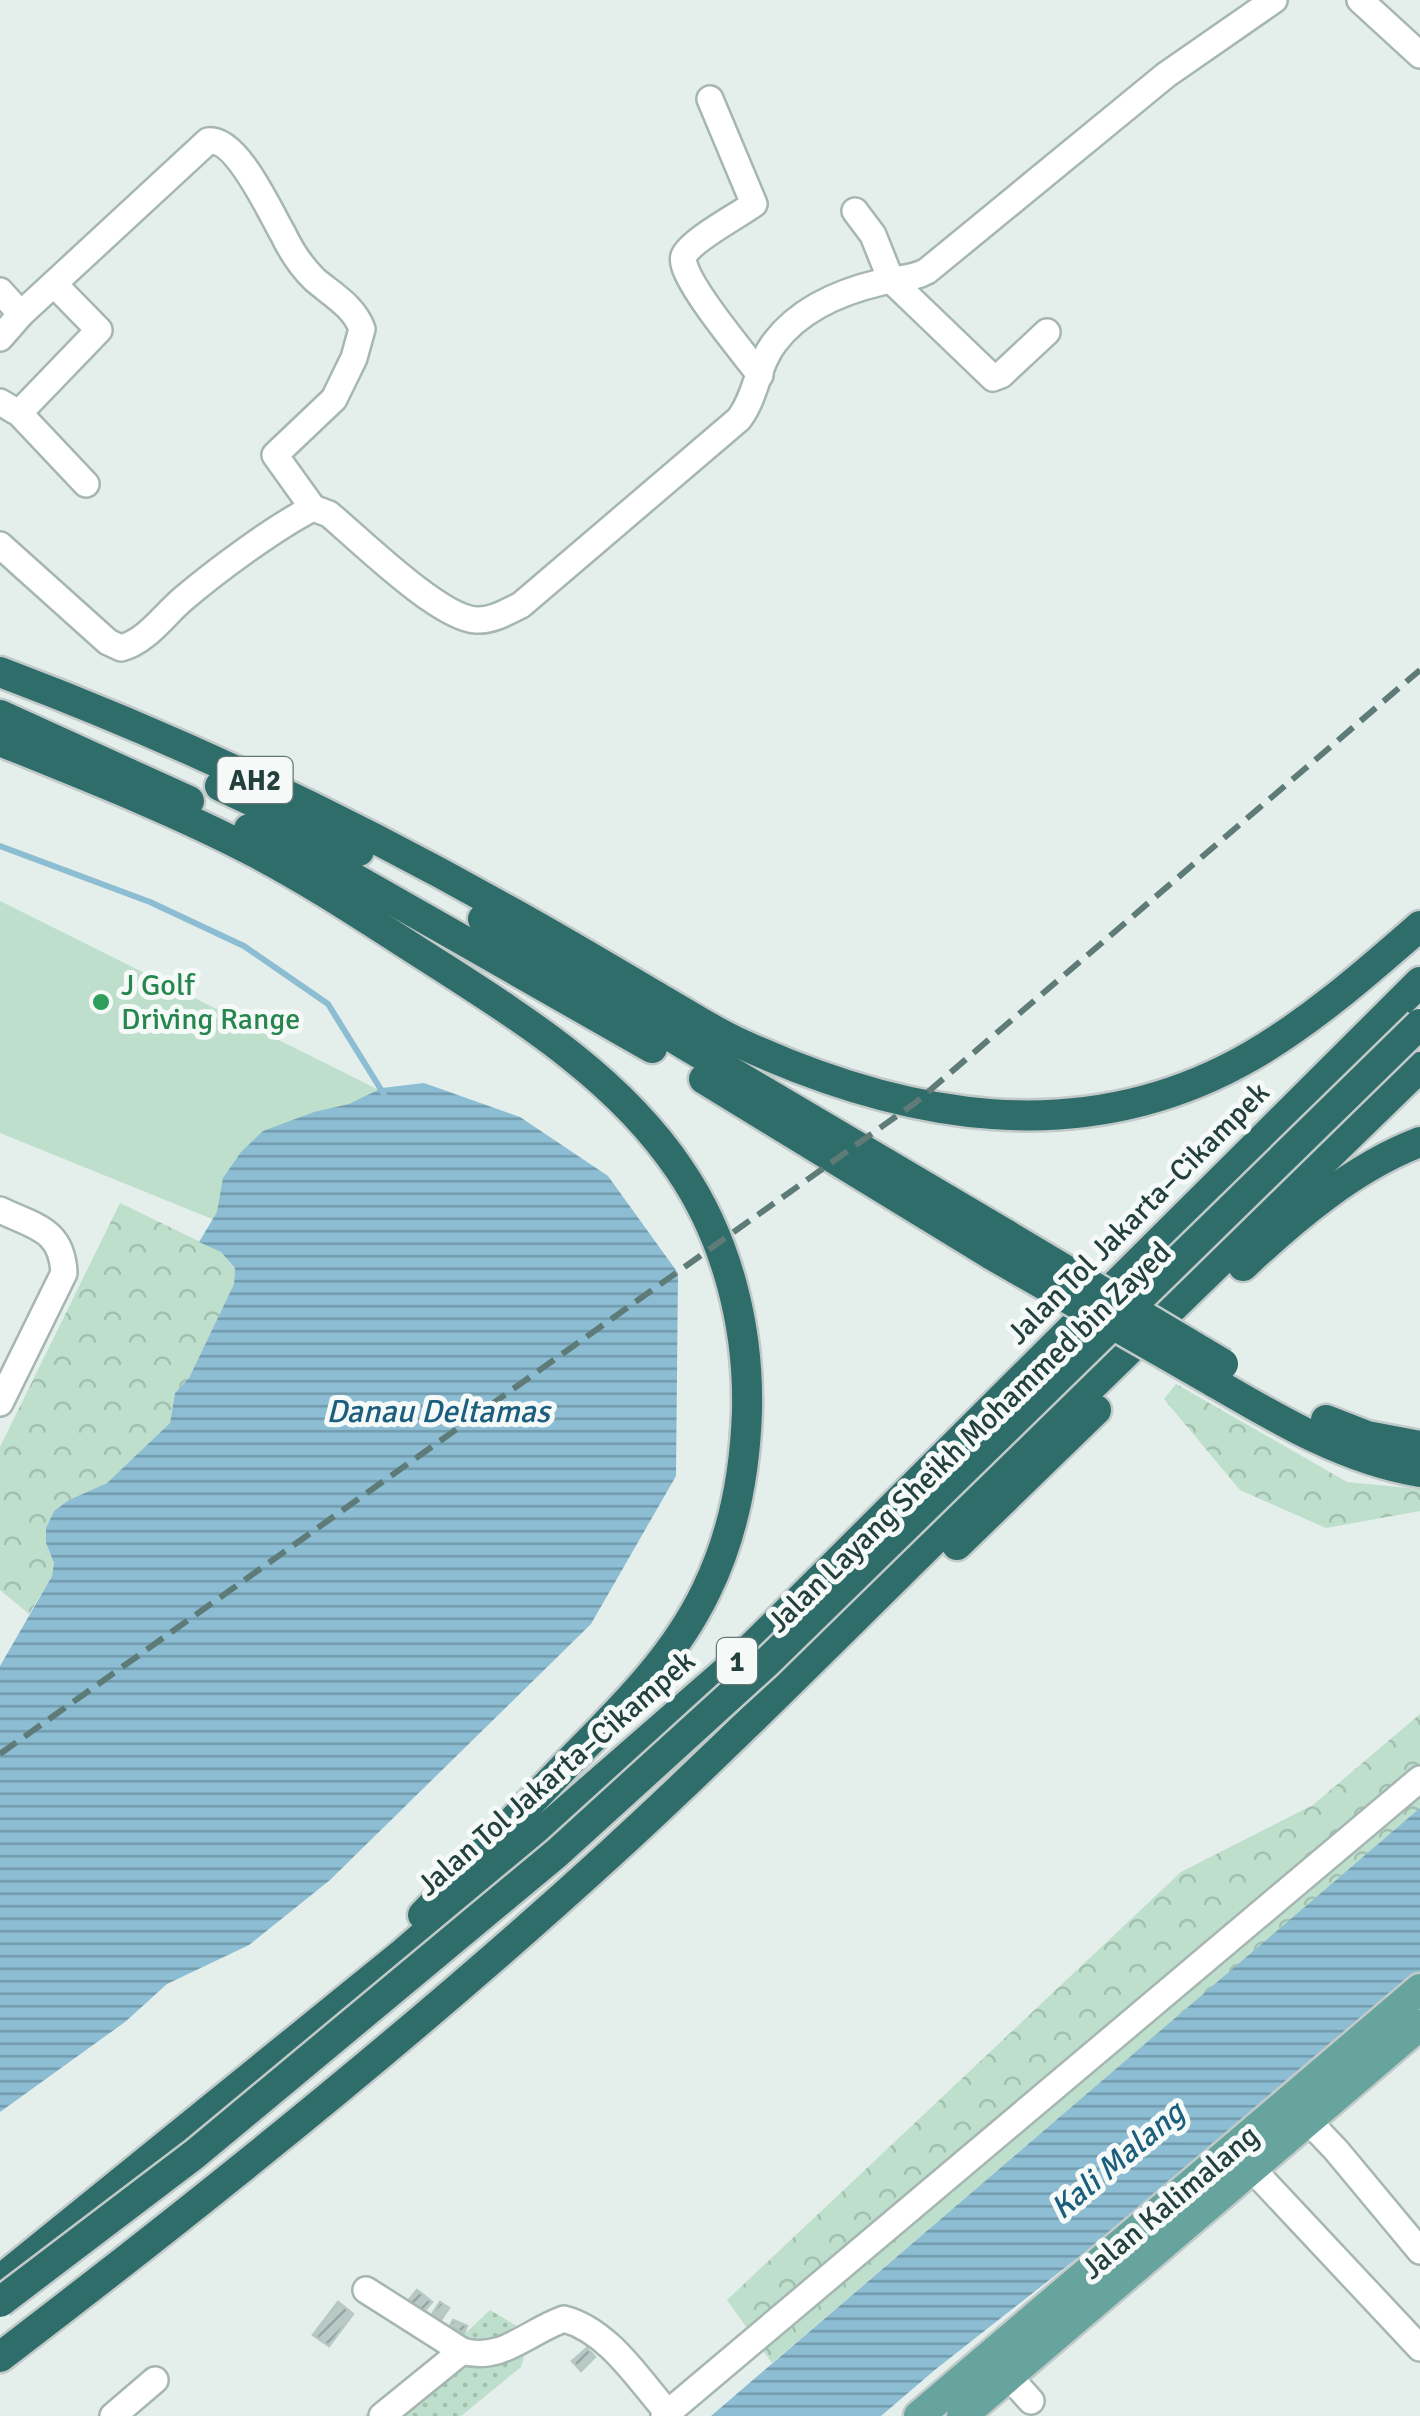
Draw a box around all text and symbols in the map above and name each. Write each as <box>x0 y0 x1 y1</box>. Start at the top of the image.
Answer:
road number: AH2 <box>218 757 292 803</box>
place label: J Golf Driving Range <box>121 967 300 1038</box>
marker: J Golf Driving Range <box>90 991 112 1013</box>
street label: Jalan Tol Jakarta–Cikampek <box>999 1074 1277 1352</box>
street label: Jalan Layang Sheikh Mohammed bin Zayed <box>760 1234 1179 1640</box>
water label: Danau Deltamas <box>326 1392 553 1431</box>
road number: 1 <box>717 1638 757 1684</box>
street label: Jalan Tol Jakarta–Cikampek <box>410 1643 703 1904</box>
water label: Kali Malang <box>1043 2092 1194 2227</box>
street label: Jalan Kalimalang <box>1074 2117 1267 2287</box>

